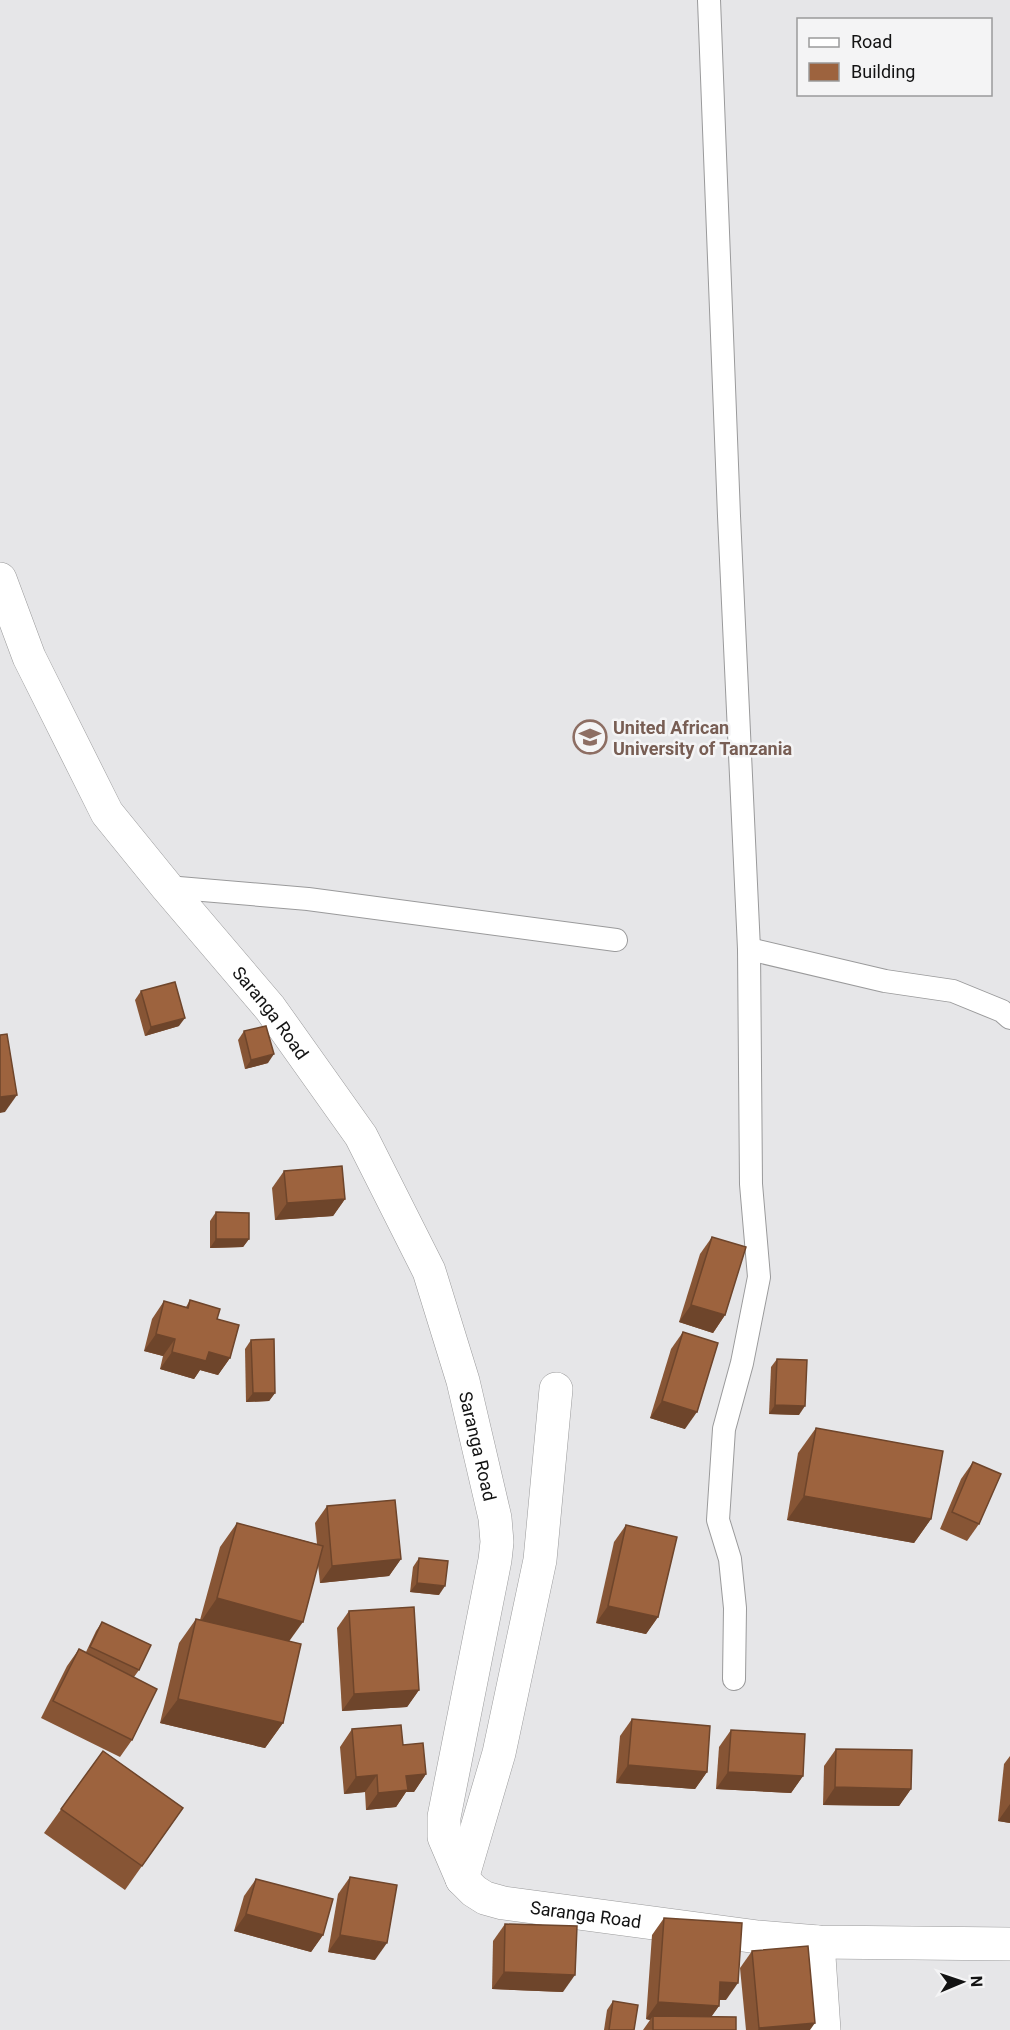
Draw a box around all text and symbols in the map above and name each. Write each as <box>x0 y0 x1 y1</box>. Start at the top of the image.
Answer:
legend <box>797 18 992 96</box>
text: Road <box>851 31 892 52</box>
text: Building <box>851 61 915 82</box>
place label: United African University of Tanzania <box>613 717 792 759</box>
school or university icon: United African University of Tanzania <box>572 719 608 755</box>
street label: Saranga Road <box>229 962 313 1063</box>
street label: Saranga Road <box>455 1389 501 1503</box>
street label: Saranga Road <box>529 1896 643 1932</box>
north arrow <box>932 1952 992 2012</box>
text: N <box>967 1976 986 1987</box>

